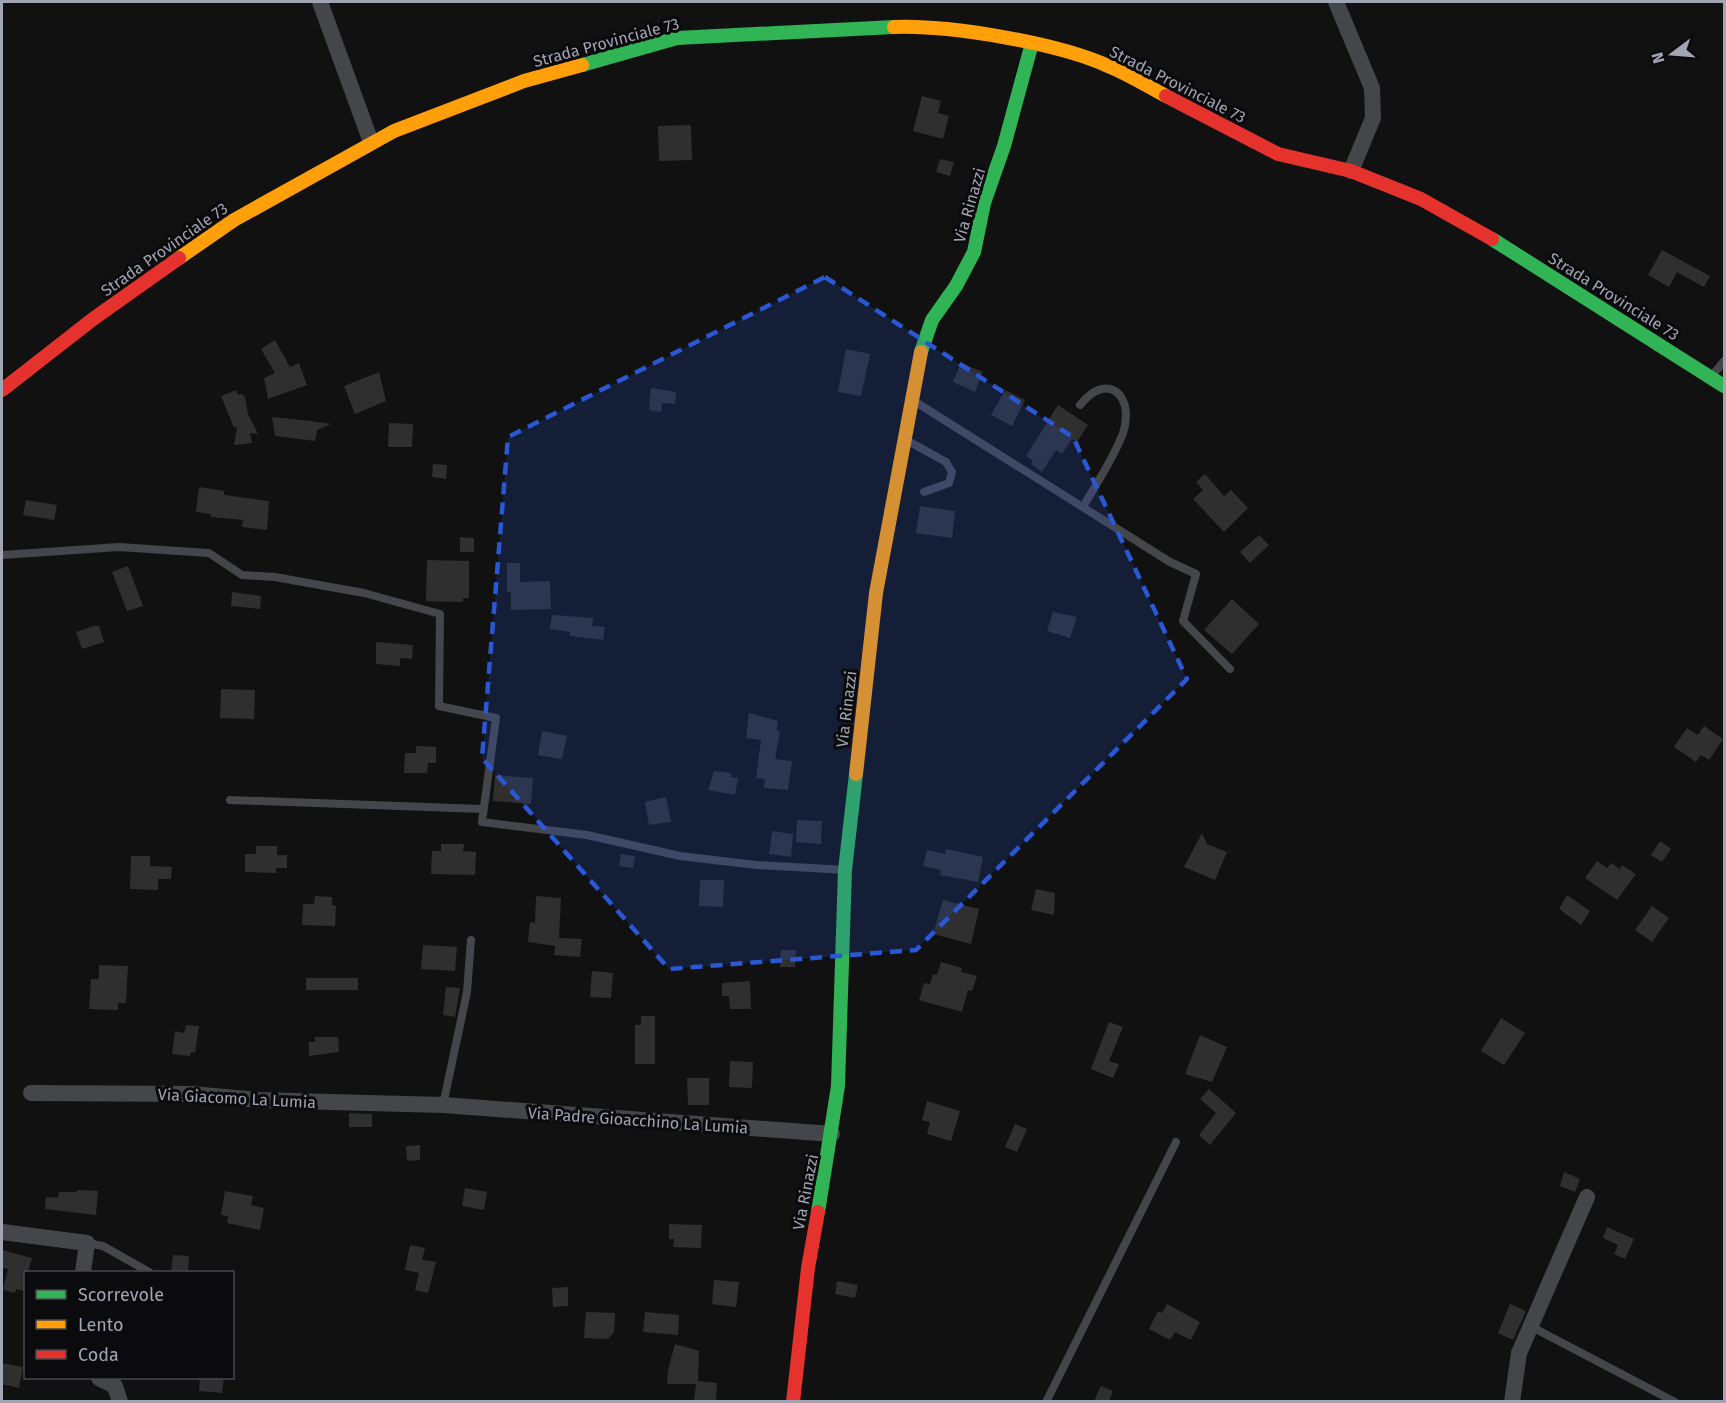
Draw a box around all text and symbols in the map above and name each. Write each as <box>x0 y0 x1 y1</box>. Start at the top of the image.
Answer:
street label: Strada Provinciale 73 <box>531 14 681 71</box>
north arrow <box>1642 24 1702 84</box>
street label: Strada Provinciale 73 <box>1107 42 1249 127</box>
text: N <box>1647 50 1669 66</box>
street label: Via Rinazzi <box>950 165 989 245</box>
street label: Strada Provinciale 73 <box>97 199 231 300</box>
street label: Strada Provinciale 73 <box>1545 249 1682 344</box>
street label: Via Rinazzi <box>832 670 861 748</box>
street label: Via Giacomo La Lumia <box>157 1085 317 1112</box>
street label: Via Padre Gioacchino La Lumia <box>527 1103 749 1138</box>
street label: Via Rinazzi <box>789 1152 822 1232</box>
legend <box>24 1271 234 1379</box>
text: Scorrevole <box>78 1284 164 1306</box>
text: Lento <box>78 1314 124 1336</box>
text: Coda <box>78 1344 119 1366</box>

